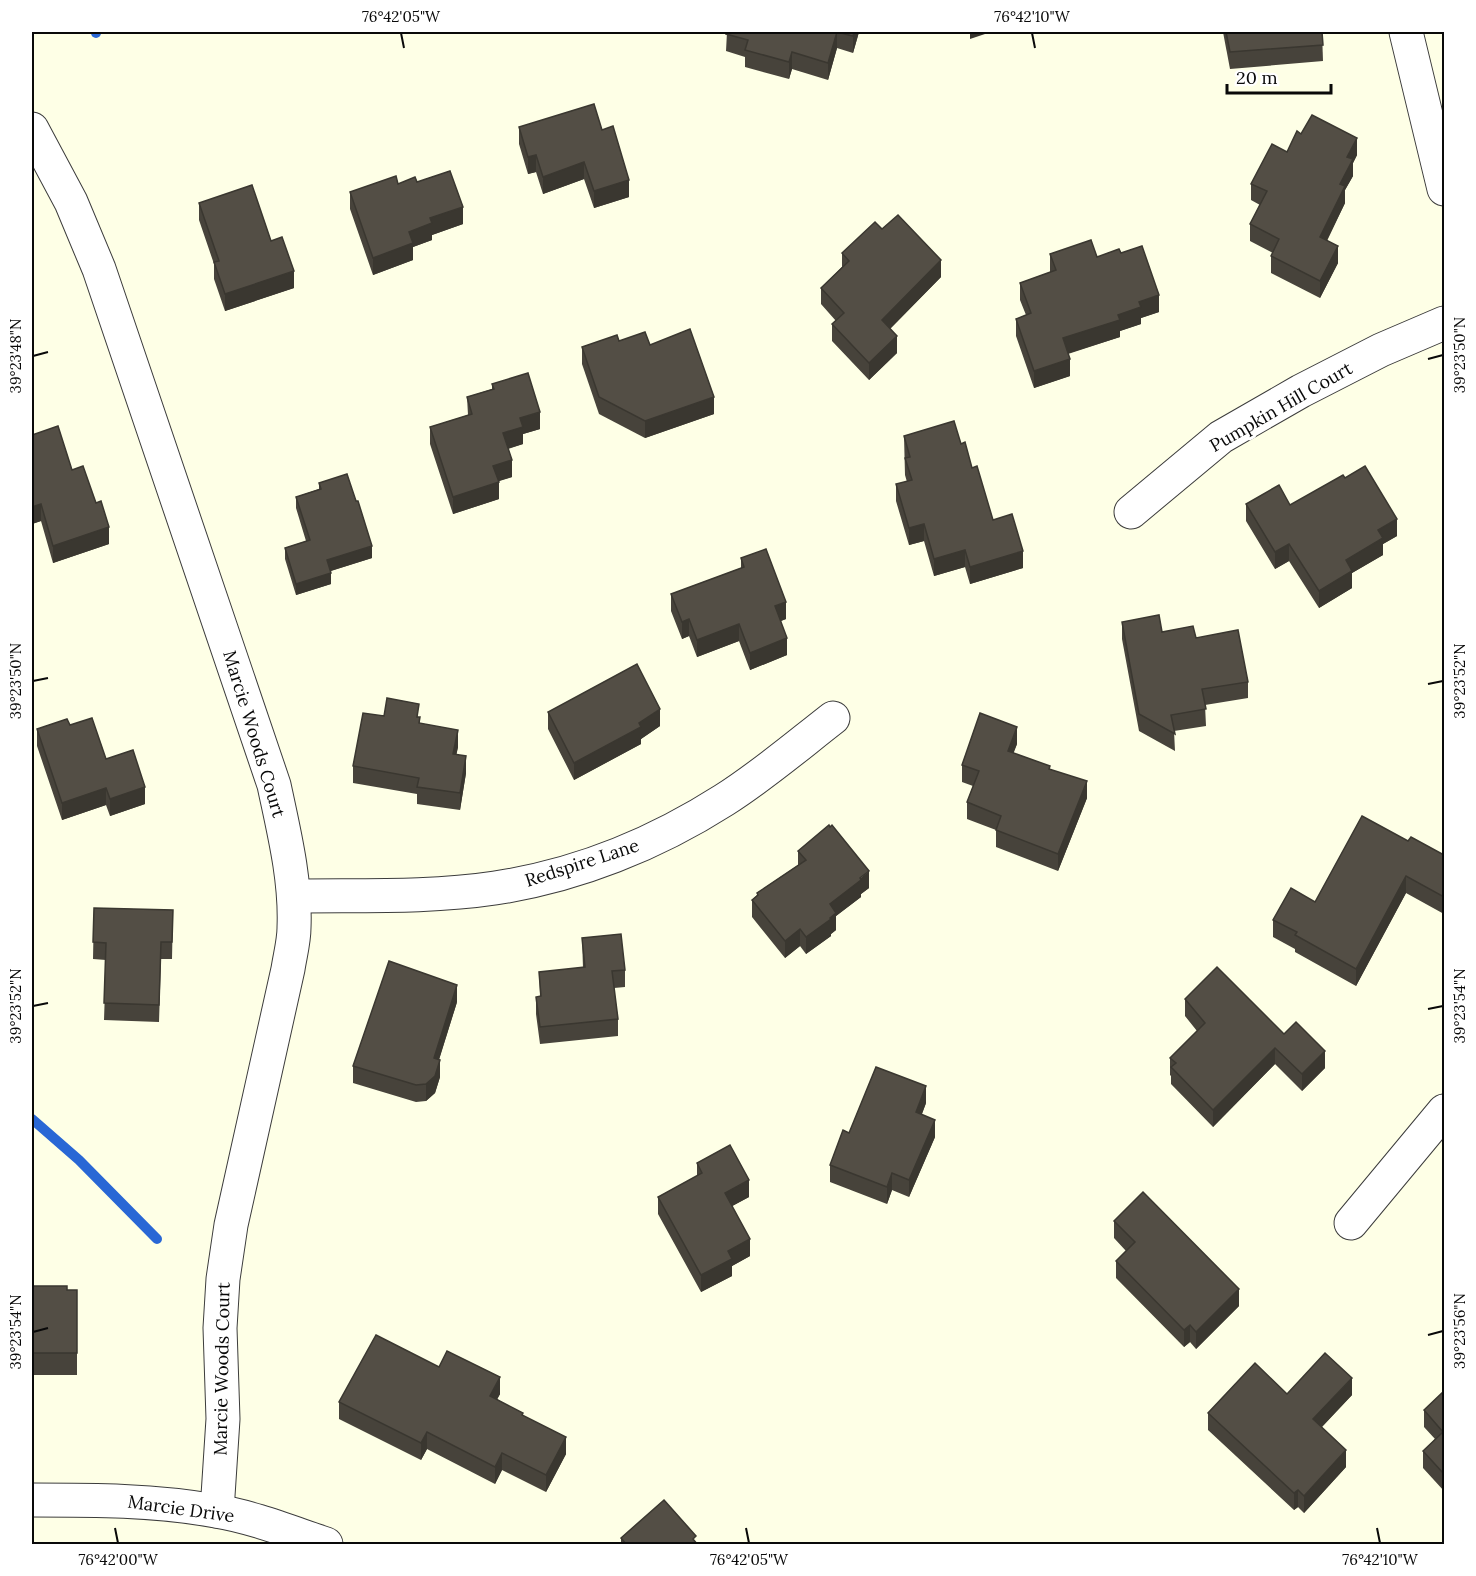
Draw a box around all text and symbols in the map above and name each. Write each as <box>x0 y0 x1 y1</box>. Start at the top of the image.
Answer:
text: 76°42'05"W <box>362 7 441 26</box>
text: 76°42'10"W <box>994 7 1071 26</box>
scale bar <box>1227 57 1330 95</box>
text: 20 m <box>1236 66 1278 89</box>
text: 39°23'50"N <box>1450 317 1469 393</box>
text: 39°23'48"N <box>6 319 25 393</box>
street label: Pumpkin Hill Court <box>1205 356 1356 457</box>
text: 39°23'50"N <box>6 643 25 719</box>
text: 39°23'52"N <box>1450 643 1469 719</box>
street label: Marcie Woods Court <box>218 648 291 820</box>
street label: Redspire Lane <box>522 833 642 892</box>
text: 39°23'52"N <box>6 968 25 1044</box>
text: 39°23'54"N <box>1450 968 1469 1044</box>
street label: Marcie Woods Court <box>208 1282 235 1456</box>
text: 39°23'56"N <box>1450 1293 1469 1369</box>
text: 39°23'54"N <box>6 1294 25 1370</box>
street label: Marcie Drive <box>126 1490 236 1527</box>
text: 76°42'00"W <box>78 1550 159 1569</box>
text: 76°42'05"W <box>710 1550 789 1569</box>
text: 76°42'10"W <box>1342 1550 1419 1569</box>

